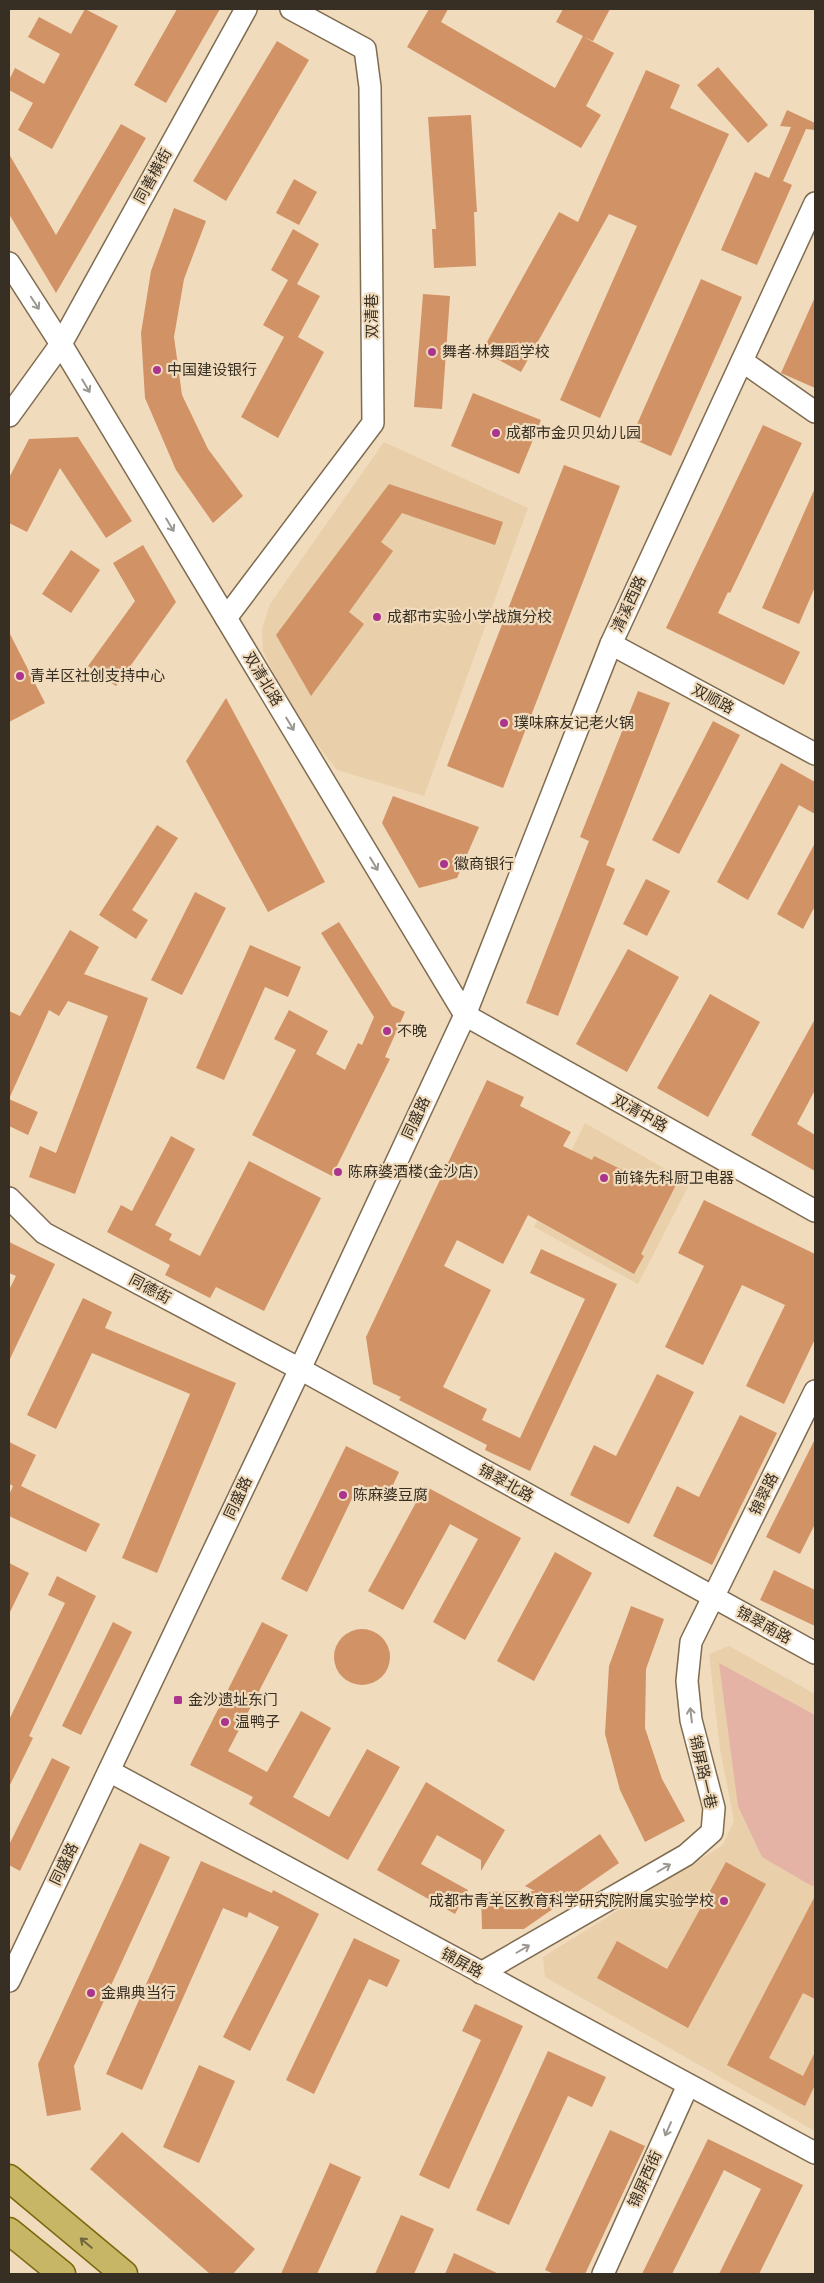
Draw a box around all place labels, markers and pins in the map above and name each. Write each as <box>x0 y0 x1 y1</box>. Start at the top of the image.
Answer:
place label: 舞者·林舞蹈学校 <box>442 343 550 361</box>
marker: 舞者·林舞蹈学校 <box>426 346 438 358</box>
place label: 中国建设银行 <box>167 361 257 379</box>
marker: 中国建设银行 <box>151 364 163 376</box>
place label: 成都市金贝贝幼儿园 <box>506 424 641 442</box>
marker: 成都市金贝贝幼儿园 <box>490 427 502 439</box>
place label: 成都市实验小学战旗分校 <box>387 608 552 626</box>
marker: 成都市实验小学战旗分校 <box>371 611 383 623</box>
place label: 青羊区社创支持中心 <box>30 667 165 685</box>
marker: 青羊区社创支持中心 <box>14 670 26 682</box>
place label: 璞味麻友记老火锅 <box>514 714 634 732</box>
marker: 璞味麻友记老火锅 <box>498 717 510 729</box>
place label: 徽商银行 <box>454 855 514 873</box>
marker: 徽商银行 <box>438 858 450 870</box>
place label: 不晚 <box>397 1022 427 1040</box>
marker: 不晚 <box>381 1025 393 1037</box>
place label: 陈麻婆酒楼(金沙店) <box>348 1163 479 1181</box>
marker: 陈麻婆酒楼(金沙店) <box>332 1166 344 1178</box>
place label: 前锋先科厨卫电器 <box>614 1169 734 1187</box>
marker: 前锋先科厨卫电器 <box>598 1172 610 1184</box>
place label: 陈麻婆豆腐 <box>353 1486 428 1504</box>
marker: 陈麻婆豆腐 <box>337 1489 349 1501</box>
place label: 金沙遗址东门 <box>188 1691 278 1709</box>
marker: 金沙遗址东门 <box>172 1694 184 1706</box>
place label: 温鸭子 <box>235 1713 280 1731</box>
marker: 温鸭子 <box>219 1716 231 1728</box>
place label: 成都市青羊区教育科学研究院附属实验学校 <box>429 1892 714 1910</box>
marker: 成都市青羊区教育科学研究院附属实验学校 <box>718 1895 730 1907</box>
place label: 金鼎典当行 <box>101 1984 176 2002</box>
marker: 金鼎典当行 <box>85 1987 97 1999</box>

